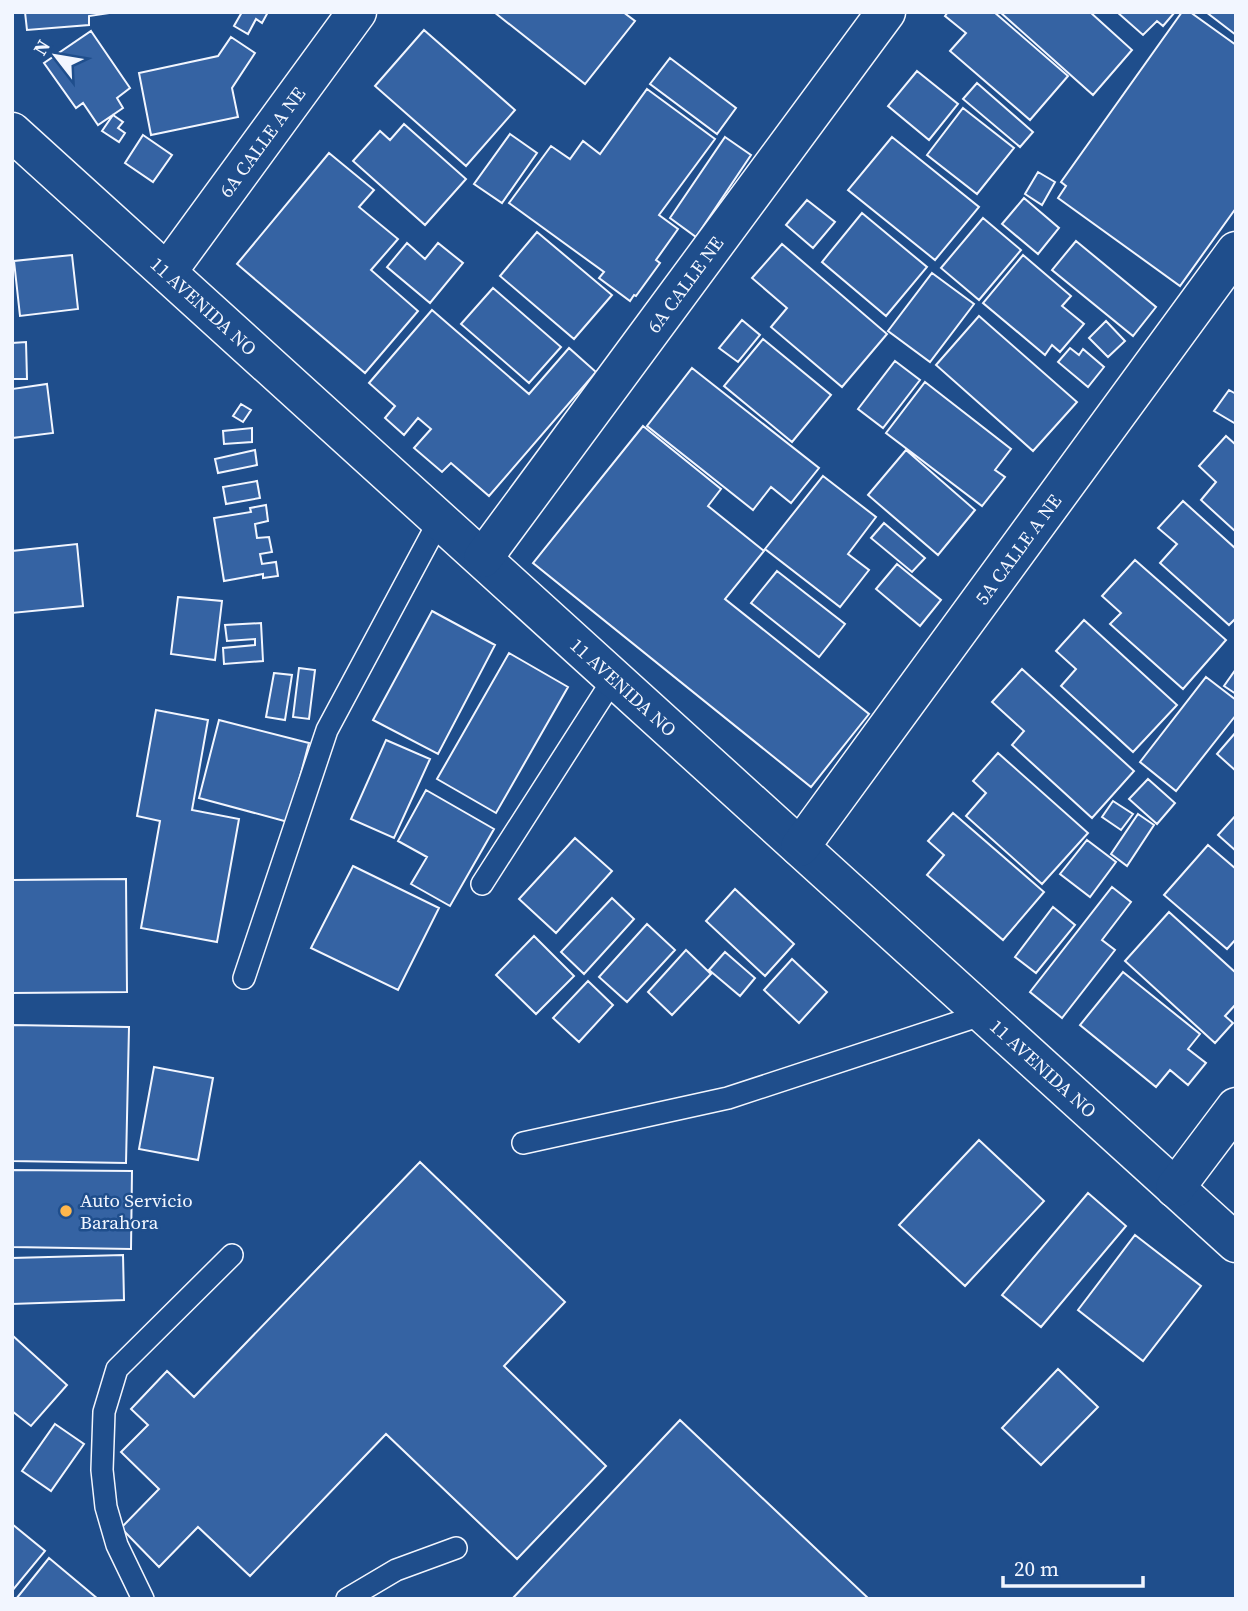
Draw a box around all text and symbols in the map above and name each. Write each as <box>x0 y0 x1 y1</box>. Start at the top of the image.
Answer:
north arrow <box>21 21 91 91</box>
text: N <box>27 34 56 60</box>
street label: 6A CALLE A NE <box>213 81 311 203</box>
street label: 6A CALLE NE <box>641 231 729 338</box>
street label: 11 AVENIDA NO <box>145 251 263 361</box>
street label: 5A CALLE A NE <box>969 489 1067 610</box>
street label: 11 AVENIDA NO <box>565 632 682 742</box>
street label: 11 AVENIDA NO <box>985 1013 1102 1123</box>
place label: Auto Servicio Barahora <box>80 1187 193 1235</box>
marker: Auto Servicio Barahora <box>58 1203 74 1219</box>
scale bar <box>1003 1544 1143 1588</box>
text: 20 m <box>1014 1554 1059 1583</box>

